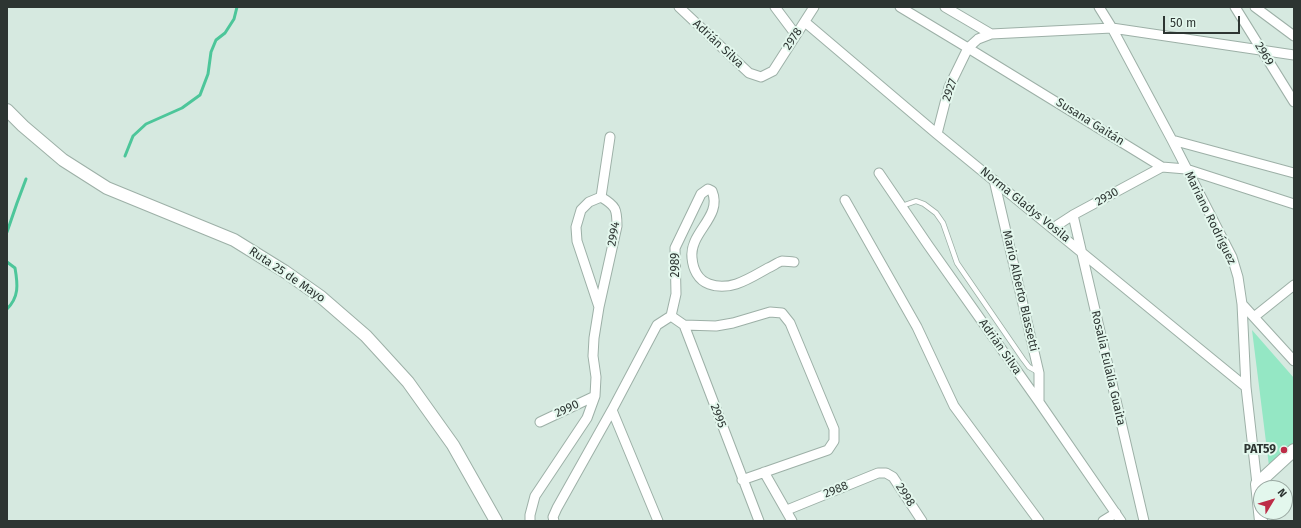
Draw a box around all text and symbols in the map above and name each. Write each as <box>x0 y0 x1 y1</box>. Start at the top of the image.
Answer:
scale bar <box>1165 8 1242 34</box>
text: 50 m <box>1170 16 1196 30</box>
street label: Adrián Silva <box>690 17 746 71</box>
street label: 2978 <box>781 25 805 53</box>
street label: 2969 <box>1251 40 1277 68</box>
street label: 2927 <box>939 77 961 103</box>
street label: Susana Gaitán <box>1053 95 1127 149</box>
street label: Norma Gladys Vosila <box>977 164 1073 246</box>
street label: Mariano Rodríguez <box>1181 169 1239 267</box>
street label: 2930 <box>1093 185 1121 209</box>
street label: 2994 <box>605 221 623 247</box>
street label: Mario Alberto Blassetti <box>999 229 1041 353</box>
street label: Ruta 25 de Mayo <box>246 244 328 306</box>
street label: 2989 <box>669 253 683 277</box>
street label: Rosalia Eulalia Guaita <box>1088 309 1128 427</box>
street label: Adrián Silva <box>976 317 1024 377</box>
street label: 2990 <box>553 397 581 421</box>
street label: 2995 <box>707 402 729 430</box>
place label: PAT59 <box>1244 443 1276 457</box>
marker: PAT59 <box>1279 445 1289 455</box>
street label: 2988 <box>822 479 850 501</box>
north arrow <box>1253 480 1293 520</box>
street label: 2998 <box>892 481 918 509</box>
text: N <box>1275 486 1289 500</box>

